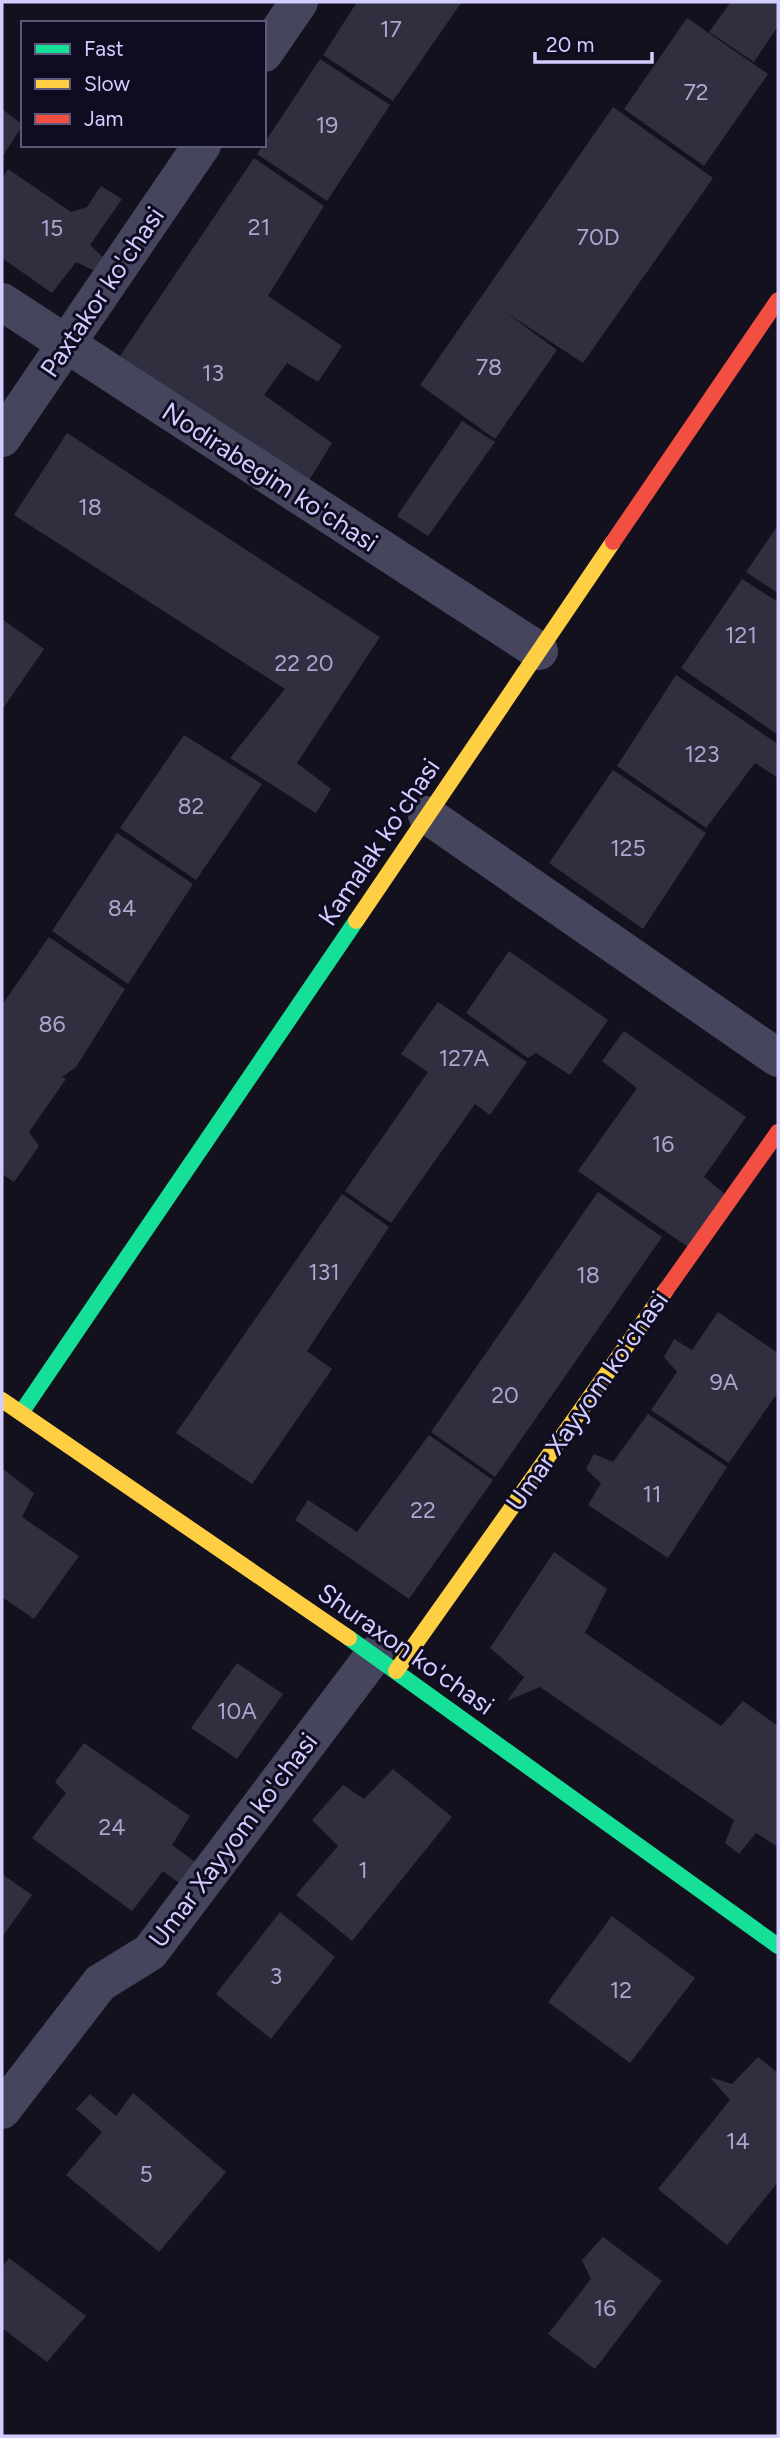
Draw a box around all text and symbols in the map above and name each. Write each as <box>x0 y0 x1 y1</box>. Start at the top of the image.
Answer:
house number: 17 <box>380 15 402 43</box>
legend <box>21 21 266 147</box>
scale bar <box>535 21 652 65</box>
text: 20 m <box>546 32 594 57</box>
text: Fast <box>84 36 124 61</box>
text: Slow <box>84 71 130 96</box>
house number: 72 <box>683 78 709 106</box>
text: Jam <box>84 106 123 131</box>
house number: 19 <box>316 111 338 139</box>
street label: Paxtakor ko'chasi <box>33 201 171 383</box>
house number: 21 <box>248 213 270 241</box>
house number: 15 <box>41 214 63 242</box>
house number: 70D <box>577 223 619 251</box>
house number: 78 <box>476 353 502 381</box>
house number: 13 <box>202 359 224 387</box>
street label: Nodirabegim ko'chasi <box>156 395 384 559</box>
house number: 18 <box>78 493 102 521</box>
house number: 121 <box>725 621 757 649</box>
house number: 22 20 <box>275 649 334 677</box>
house number: 123 <box>685 740 719 768</box>
street label: Kamalak ko'chasi <box>311 752 447 932</box>
house number: 82 <box>178 792 204 820</box>
house number: 125 <box>610 834 646 862</box>
house number: 84 <box>108 894 136 922</box>
house number: 86 <box>38 1010 66 1038</box>
house number: 127A <box>439 1044 490 1072</box>
house number: 16 <box>652 1130 674 1158</box>
house number: 131 <box>308 1258 340 1286</box>
house number: 18 <box>576 1261 600 1289</box>
street label: Umar Xayyom ko'chasi <box>499 1285 675 1517</box>
house number: 9A <box>710 1368 739 1396</box>
house number: 20 <box>491 1381 519 1409</box>
house number: 11 <box>643 1480 662 1508</box>
house number: 22 <box>410 1496 436 1524</box>
street label: Shuraxon ko'chasi <box>312 1576 500 1722</box>
house number: 10A <box>217 1697 257 1725</box>
street label: Umar Xayyom ko'chasi <box>142 1726 324 1954</box>
house number: 24 <box>98 1813 126 1841</box>
house number: 1 <box>358 1856 368 1884</box>
house number: 3 <box>270 1962 282 1990</box>
house number: 12 <box>610 1976 632 2004</box>
house number: 14 <box>726 2127 750 2155</box>
house number: 5 <box>139 2160 153 2188</box>
house number: 16 <box>594 2294 616 2322</box>

